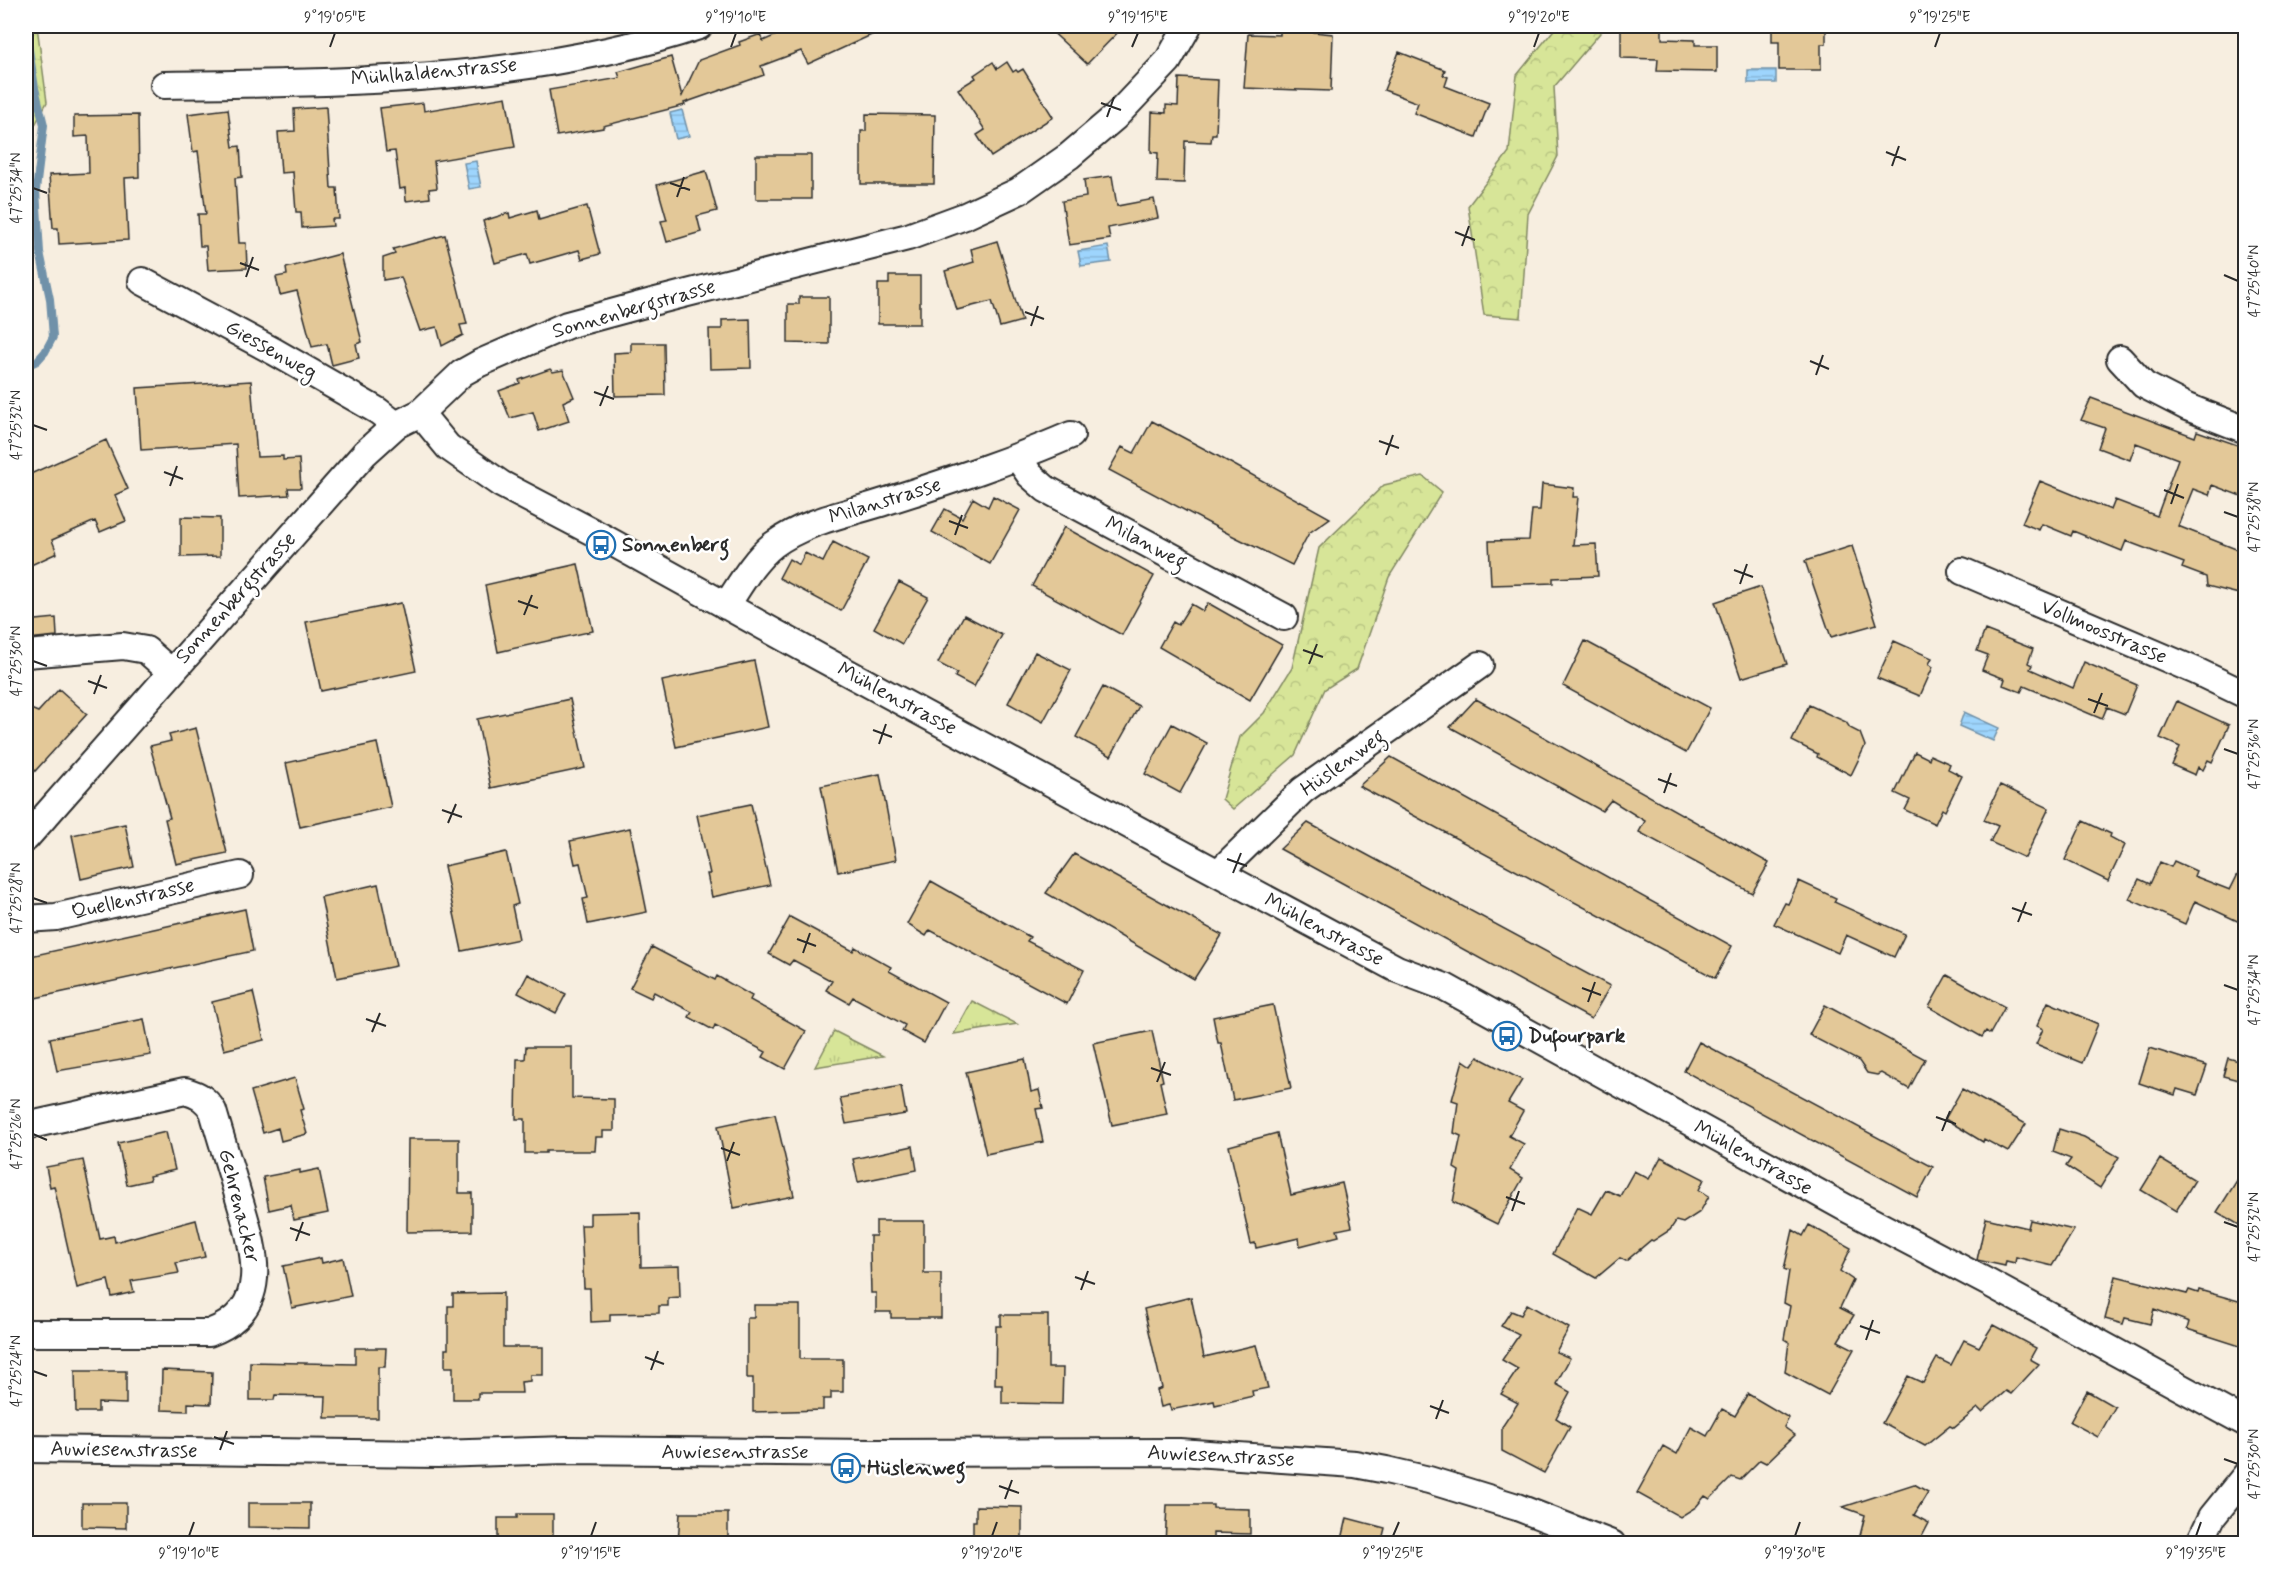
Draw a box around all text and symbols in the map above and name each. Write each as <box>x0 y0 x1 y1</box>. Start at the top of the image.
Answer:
text: 9°19'05"E <box>304 8 366 28</box>
text: 9°19'10"E <box>706 8 767 28</box>
text: 9°19'15"E <box>1108 8 1168 28</box>
text: 9°19'20"E <box>1508 8 1570 28</box>
text: 9°19'25"E <box>1910 8 1971 28</box>
street label: Mühlhaldenstrasse <box>350 51 518 93</box>
text: 47°25'34"N <box>7 152 27 224</box>
text: 47°25'40"N <box>2245 245 2265 317</box>
street label: Sonnenbergstrasse <box>549 272 719 348</box>
street label: Giessenweg <box>220 313 322 388</box>
text: 47°25'32"N <box>7 390 27 460</box>
street label: Milanstrasse <box>825 471 945 531</box>
text: 47°25'38"N <box>2245 482 2265 552</box>
street label: Milanweg <box>1099 510 1192 578</box>
street label: Sonnenbergstrasse <box>169 526 304 671</box>
bus stop icon: Sonnenberg <box>585 529 617 561</box>
place label: Sonnenberg <box>622 531 729 561</box>
street label: Vollmoosstrasse <box>2037 593 2171 671</box>
text: 47°25'30"N <box>7 626 27 696</box>
street label: Mühlenstrasse <box>832 656 962 742</box>
text: 47°25'36"N <box>2245 719 2265 789</box>
street label: Hüslenweg <box>1295 723 1392 805</box>
text: 47°25'28"N <box>7 863 27 933</box>
street label: Quellenstrasse <box>69 871 197 927</box>
street label: Mühlenstrasse <box>1259 887 1389 973</box>
text: 47°25'34"N <box>2245 954 2265 1026</box>
bus stop icon: Dufourpark <box>1491 1020 1523 1052</box>
place label: Dufourpark <box>1528 1022 1626 1052</box>
text: 47°25'26"N <box>7 1099 27 1169</box>
street label: Mühlenstrasse <box>1689 1114 1817 1202</box>
street label: Gehrenacker <box>211 1146 267 1266</box>
text: 47°25'32"N <box>2245 1192 2265 1262</box>
text: 47°25'24"N <box>7 1335 27 1407</box>
text: 47°25'30"N <box>2245 1429 2265 1499</box>
street label: Auwiesenstrasse <box>50 1435 198 1465</box>
street label: Auwiesenstrasse <box>661 1438 809 1466</box>
street label: Auwiesenstrasse <box>1147 1438 1295 1474</box>
bus stop icon: Hüslenweg <box>830 1452 862 1484</box>
place label: Hüslenweg <box>867 1454 966 1484</box>
text: 9°19'10"E <box>159 1544 220 1564</box>
text: 9°19'15"E <box>561 1544 621 1564</box>
text: 9°19'20"E <box>961 1544 1023 1564</box>
text: 9°19'25"E <box>1363 1544 1424 1564</box>
text: 9°19'30"E <box>1765 1544 1826 1564</box>
text: 9°19'35"E <box>2166 1544 2226 1564</box>

